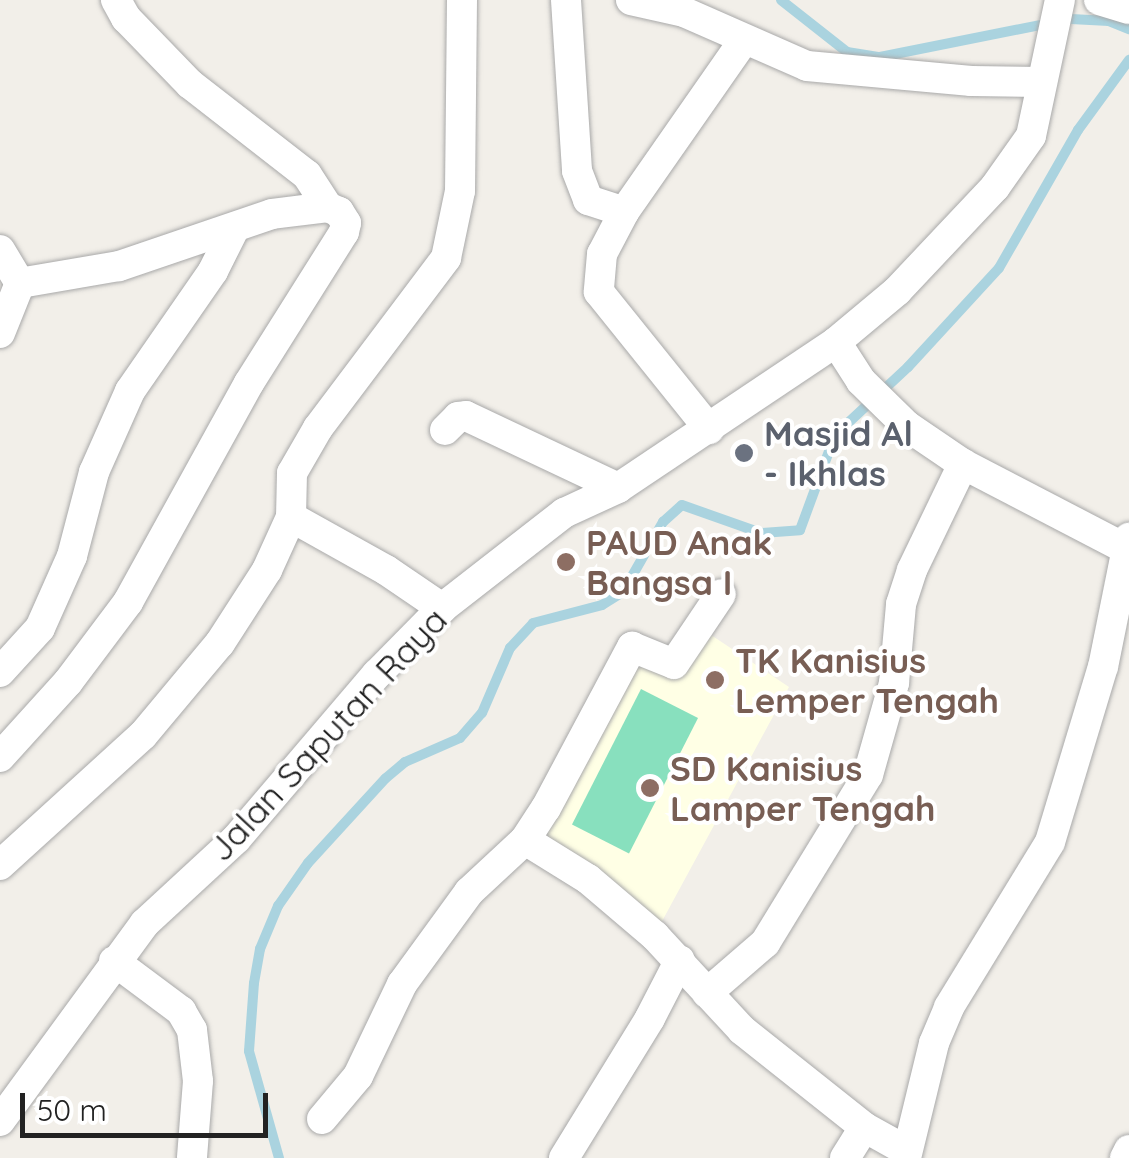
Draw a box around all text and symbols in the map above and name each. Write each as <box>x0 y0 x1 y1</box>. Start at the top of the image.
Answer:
place label: Masjid Al - Ikhlas <box>764 412 913 494</box>
marker: Masjid Al - Ikhlas <box>733 442 755 464</box>
place label: PAUD Anak Bangsa I <box>586 521 772 603</box>
marker: PAUD Anak Bangsa I <box>555 551 577 573</box>
street label: Jalan Saputan Raya <box>199 599 455 869</box>
place label: TK Kanisius Lemper Tengah <box>735 639 999 721</box>
marker: TK Kanisius Lemper Tengah <box>704 669 726 691</box>
place label: SD Kanisius Lamper Tengah <box>670 747 935 829</box>
marker: SD Kanisius Lamper Tengah <box>639 777 661 799</box>
scale bar <box>25 1073 272 1135</box>
text: 50 m <box>37 1091 107 1129</box>

